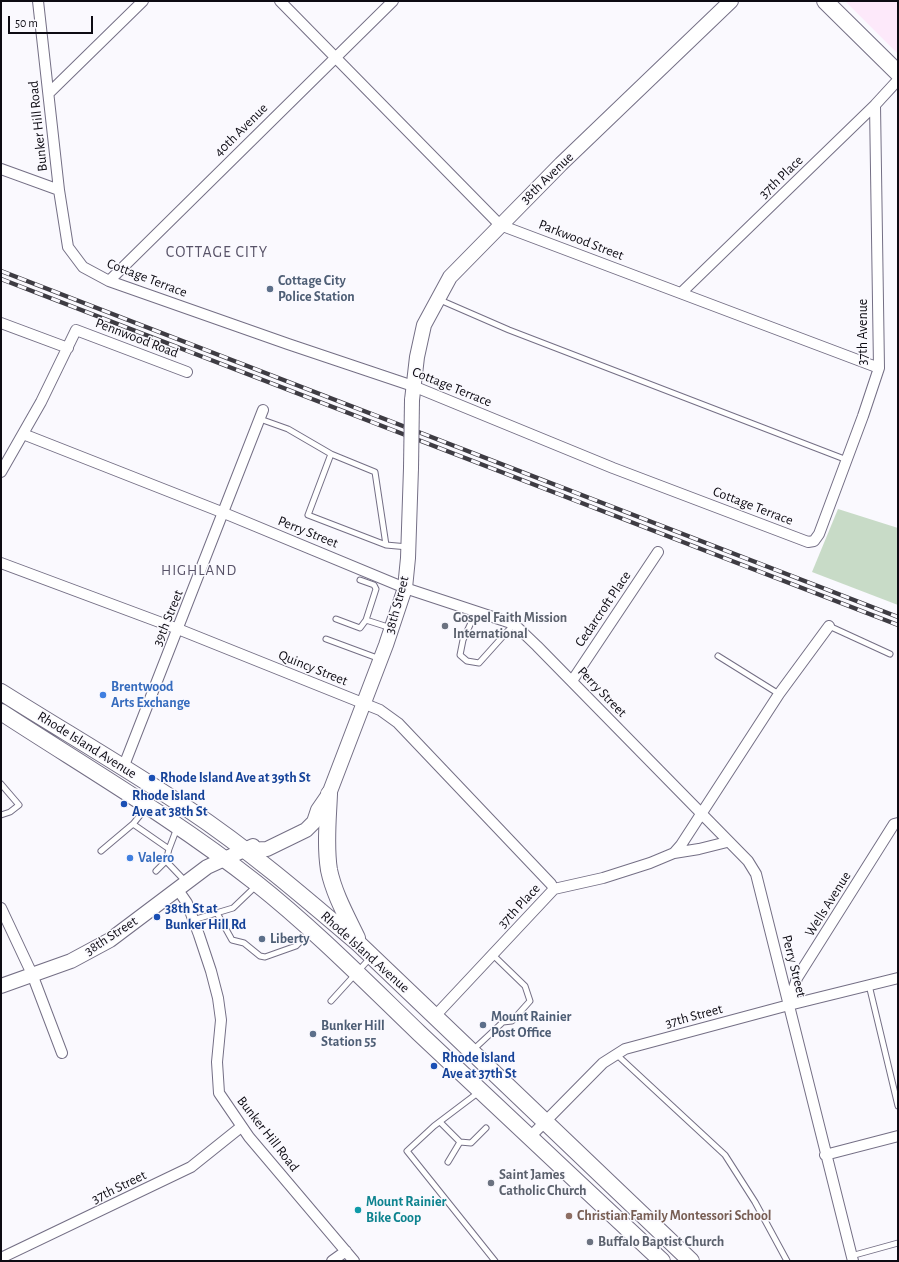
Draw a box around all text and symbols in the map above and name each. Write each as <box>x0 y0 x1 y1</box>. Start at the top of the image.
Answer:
scale bar <box>10 8 95 34</box>
text: 50 m <box>15 17 38 29</box>
street label: Bunker Hill Road <box>25 80 51 172</box>
street label: 40th Avenue <box>211 100 271 160</box>
street label: 38th Avenue <box>517 149 577 207</box>
street label: 37th Place <box>755 152 807 202</box>
street label: Parkwood Street <box>536 216 626 264</box>
district label: COTTAGE CITY <box>166 242 268 262</box>
street label: Cottage Terrace <box>105 255 189 301</box>
place label: Cottage City Police Station <box>278 273 355 306</box>
marker: Cottage City Police Station <box>265 284 275 294</box>
street label: 37th Avenue <box>855 299 871 365</box>
street label: Pennwood Road <box>93 314 181 362</box>
street label: Cottage Terrace <box>410 363 494 411</box>
street label: Cottage Terrace <box>711 483 795 529</box>
street label: Perry Street <box>275 512 341 552</box>
district label: HIGHLAND <box>161 561 237 579</box>
street label: Cedarcroft Place <box>571 568 635 650</box>
street label: 38th Street <box>381 574 413 636</box>
street label: 39th Street <box>149 587 187 649</box>
place label: Gospel Faith Mission International <box>453 610 567 642</box>
marker: Gospel Faith Mission International <box>440 621 450 631</box>
street label: Quincy Street <box>276 646 350 690</box>
street label: Perry Street <box>574 663 630 721</box>
place label: Brentwood Arts Exchange <box>111 679 190 712</box>
marker: Brentwood Arts Exchange <box>98 690 108 700</box>
street label: Rhode Island Avenue <box>34 708 140 782</box>
place label: Rhode Island Ave at 39th St <box>160 770 310 786</box>
marker: Rhode Island Ave at 39th St <box>147 773 157 783</box>
place label: Rhode Island Ave at 38th St <box>132 788 207 820</box>
marker: Rhode Island Ave at 38th St <box>119 799 129 809</box>
place label: Valero <box>138 850 174 866</box>
marker: Valero <box>125 853 135 863</box>
street label: Wells Avenue <box>801 868 855 940</box>
street label: 37th Place <box>494 880 544 932</box>
place label: 38th St at Bunker Hill Rd <box>165 901 246 934</box>
street label: Rhode Island Avenue <box>317 908 413 996</box>
marker: 38th St at Bunker Hill Rd <box>152 912 162 922</box>
street label: 38th Street <box>82 913 140 959</box>
place label: Liberty <box>270 931 310 947</box>
street label: Perry Street <box>778 933 810 999</box>
marker: Liberty <box>257 934 267 944</box>
street label: 37th Street <box>664 1000 724 1032</box>
place label: Mount Rainier Post Office <box>491 1009 571 1042</box>
place label: Bunker Hill Station 55 <box>321 1018 385 1050</box>
marker: Mount Rainier Post Office <box>478 1020 488 1030</box>
marker: Bunker Hill Station 55 <box>308 1029 318 1039</box>
place label: Rhode Island Ave at 37th St <box>442 1050 517 1082</box>
marker: Rhode Island Ave at 37th St <box>429 1061 439 1071</box>
street label: Bunker Hill Road <box>233 1093 303 1175</box>
street label: 37th Street <box>89 1167 149 1207</box>
place label: Saint James Catholic Church <box>499 1167 587 1200</box>
marker: Saint James Catholic Church <box>486 1178 496 1188</box>
place label: Mount Rainier Bike Coop <box>366 1194 446 1226</box>
marker: Mount Rainier Bike Coop <box>353 1205 363 1215</box>
place label: Christian Family Montessori School <box>577 1208 772 1224</box>
marker: Christian Family Montessori School <box>564 1211 574 1221</box>
place label: Buffalo Baptist Church <box>598 1234 724 1250</box>
marker: Buffalo Baptist Church <box>585 1237 595 1247</box>

